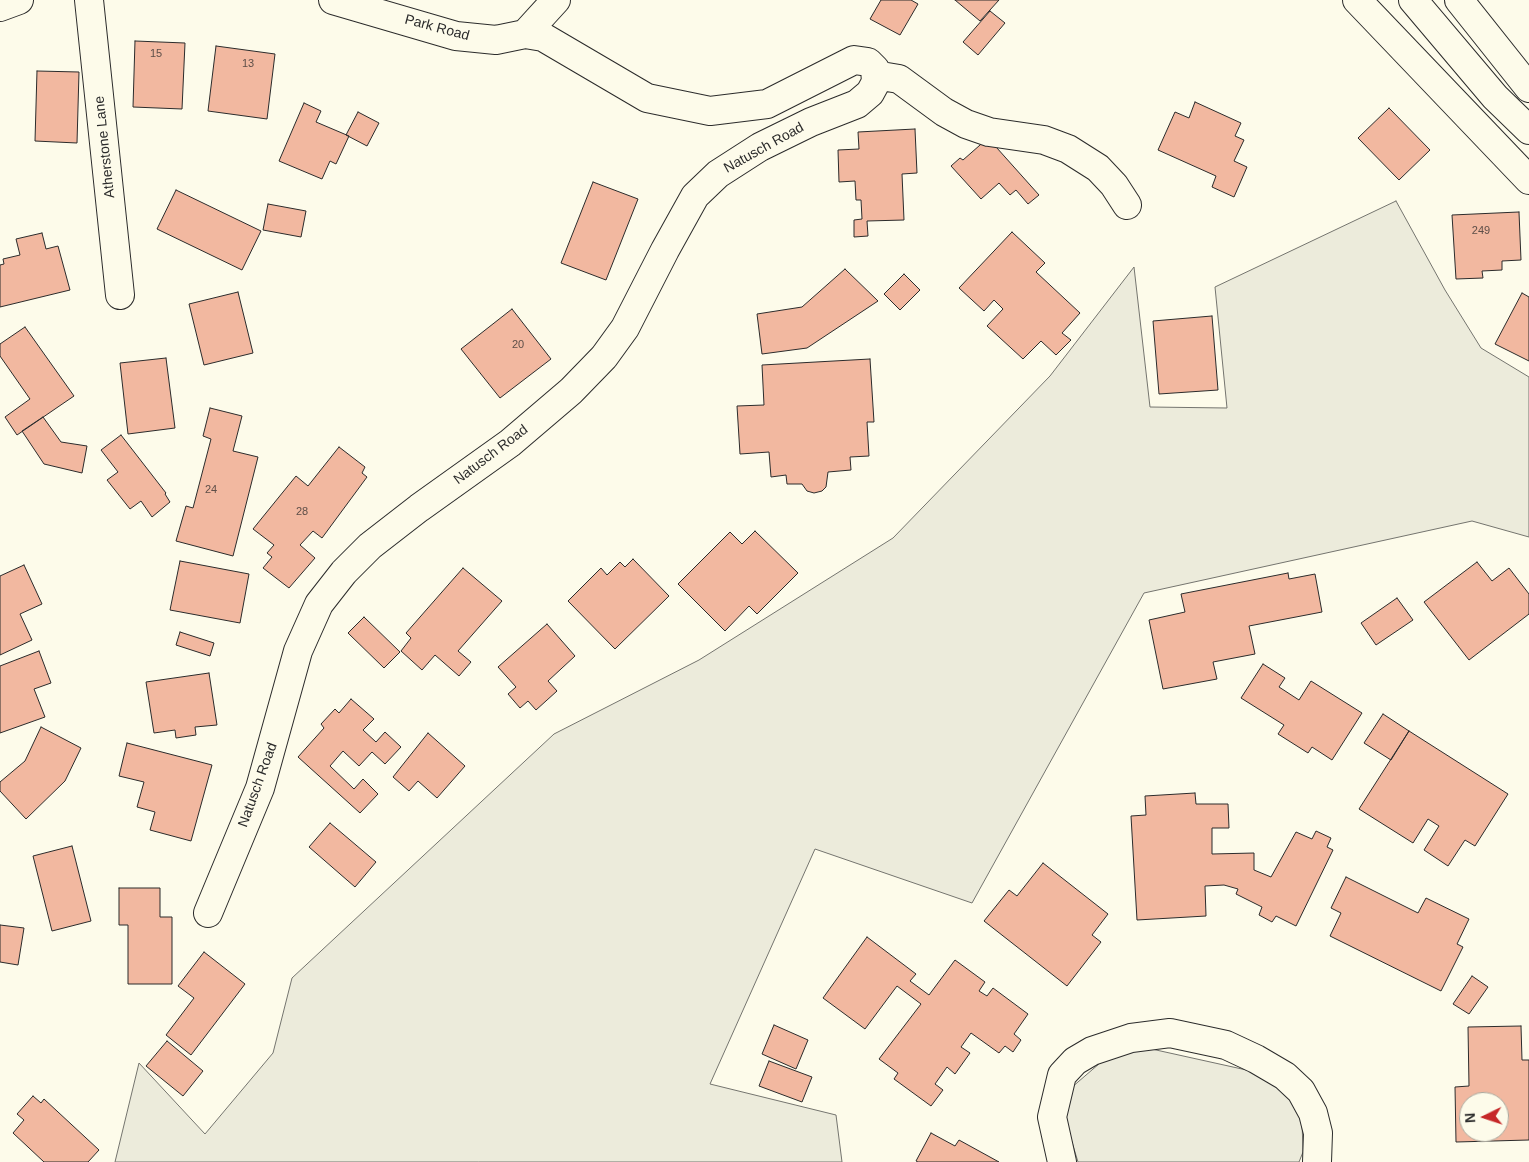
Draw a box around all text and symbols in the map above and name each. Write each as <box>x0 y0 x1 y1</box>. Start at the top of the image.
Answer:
street label: Park Road <box>403 11 471 45</box>
house number: 15 <box>150 47 162 61</box>
house number: 13 <box>242 57 254 71</box>
street label: Atherstone Lane <box>91 95 119 199</box>
street label: Natusch Road <box>721 119 807 177</box>
house number: 249 <box>1472 224 1490 238</box>
house number: 20 <box>512 338 524 352</box>
street label: Natusch Road <box>451 422 531 488</box>
house number: 24 <box>205 483 217 497</box>
house number: 28 <box>296 505 308 519</box>
street label: Natusch Road <box>235 740 281 830</box>
north arrow <box>1459 1092 1509 1142</box>
text: N <box>1462 1112 1478 1124</box>

